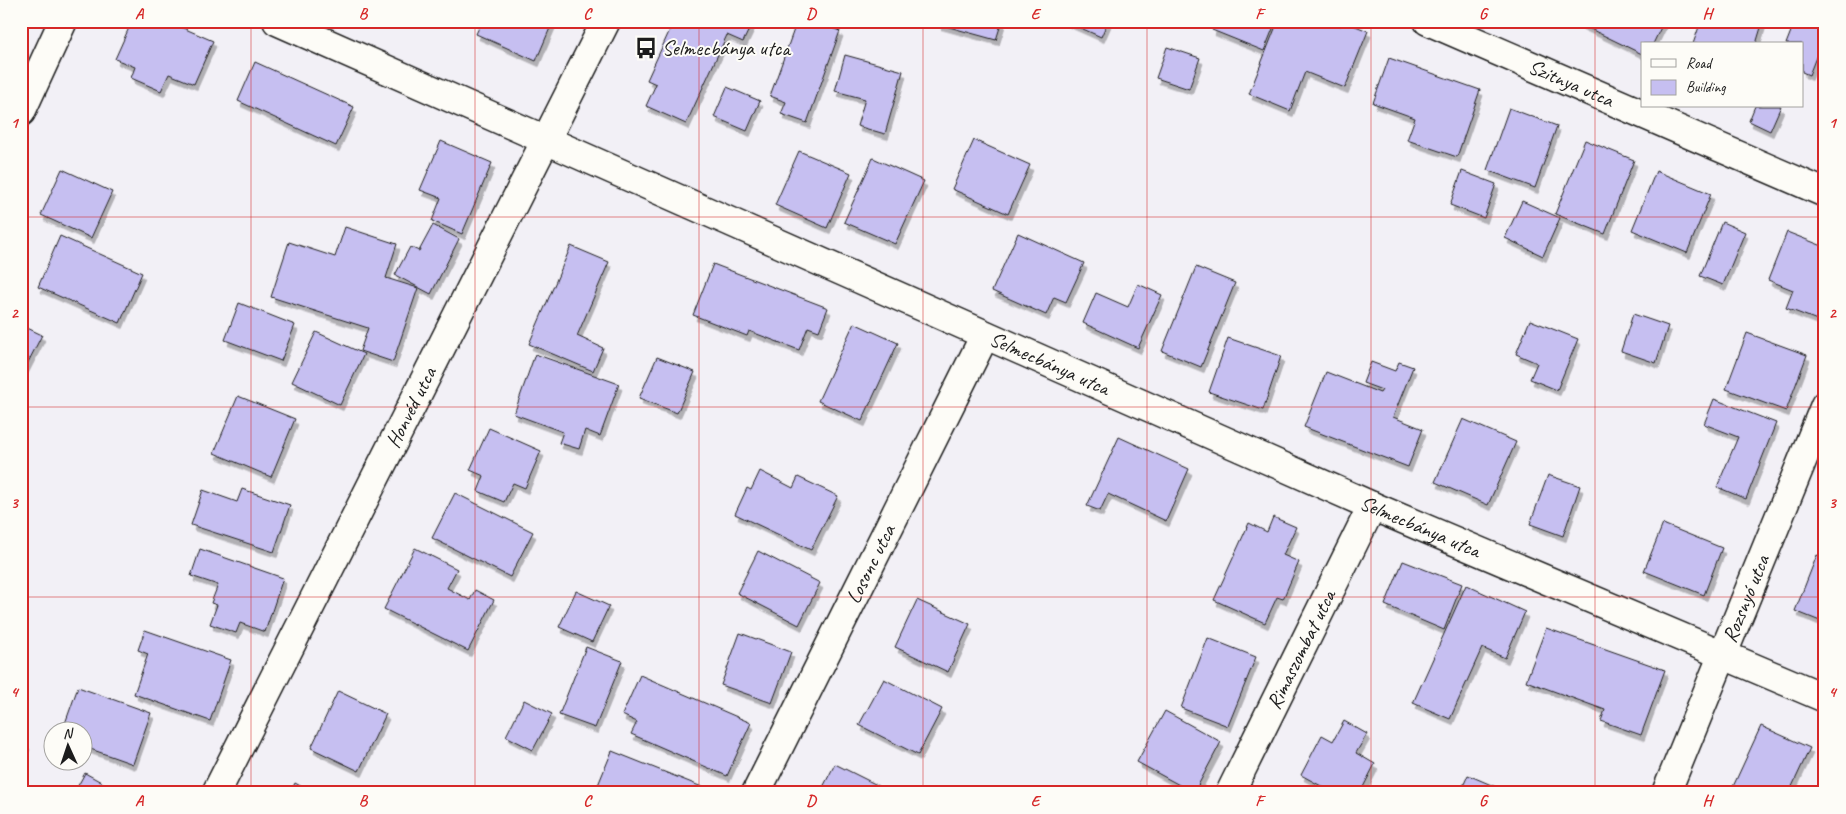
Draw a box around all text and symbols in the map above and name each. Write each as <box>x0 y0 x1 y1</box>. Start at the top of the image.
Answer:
text: A <box>135 4 145 24</box>
text: B <box>359 4 369 24</box>
text: C <box>583 4 593 24</box>
text: D <box>806 4 817 24</box>
text: E <box>1031 4 1042 24</box>
text: F <box>1255 4 1266 24</box>
text: G <box>1479 4 1489 24</box>
text: H <box>1702 4 1714 24</box>
bus stop icon: Selmecbánya utca <box>633 35 659 61</box>
place label: Selmecbánya utca <box>662 35 792 61</box>
legend <box>1641 42 1804 108</box>
street label: Szitnya utca <box>1525 53 1619 114</box>
text: Road <box>1686 54 1713 73</box>
text: Building <box>1686 78 1726 97</box>
text: 1 <box>10 113 19 133</box>
text: 1 <box>1828 113 1837 133</box>
text: 2 <box>10 303 19 323</box>
text: 2 <box>1828 303 1837 323</box>
street label: Selmecbánya utca <box>986 325 1116 402</box>
street label: Honvéd utca <box>380 361 443 452</box>
street label: Selmecbánya utca <box>1356 489 1486 564</box>
text: 3 <box>10 493 19 513</box>
text: 3 <box>1828 493 1837 513</box>
street label: Losonc utca <box>840 519 902 608</box>
street label: Rozsnyó utca <box>1716 550 1776 646</box>
street label: Rimaszombat utca <box>1261 584 1342 713</box>
text: 4 <box>10 682 19 702</box>
text: 4 <box>1828 682 1837 702</box>
north arrow <box>42 722 92 772</box>
text: N <box>63 725 74 742</box>
text: A <box>135 791 145 811</box>
text: B <box>359 791 369 811</box>
text: C <box>583 791 593 811</box>
text: D <box>806 791 817 811</box>
text: E <box>1031 791 1042 811</box>
text: F <box>1255 791 1266 811</box>
text: G <box>1479 791 1489 811</box>
text: H <box>1702 791 1714 811</box>

